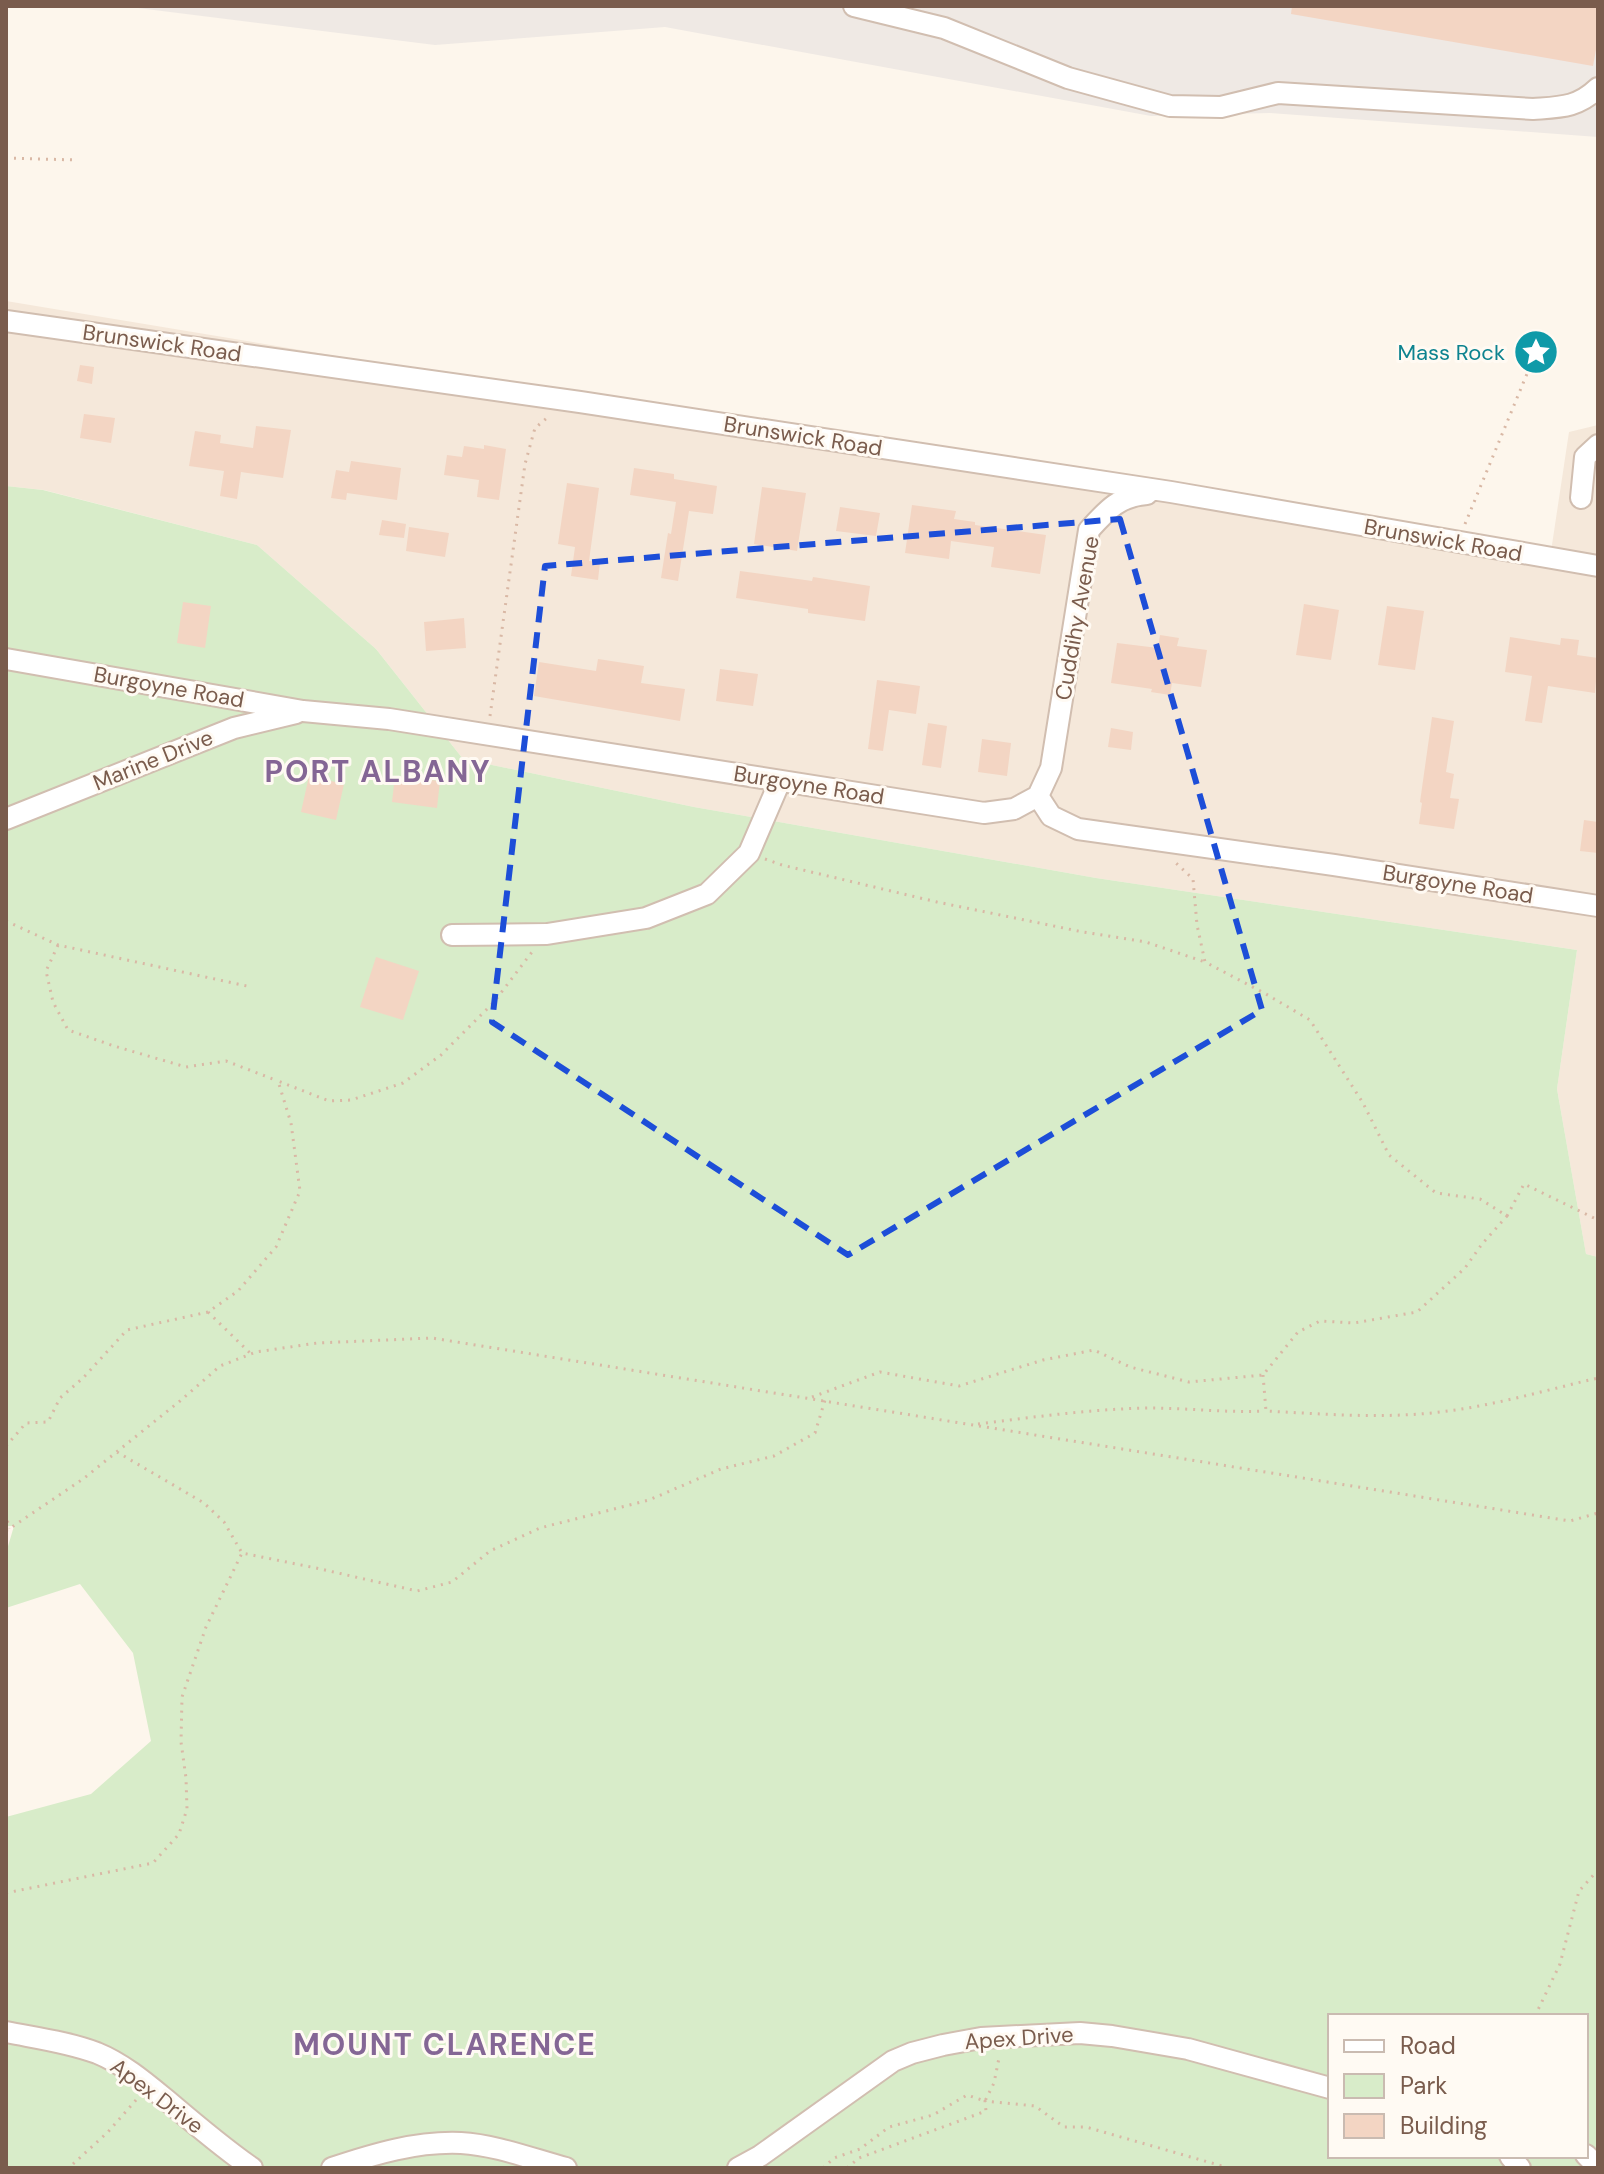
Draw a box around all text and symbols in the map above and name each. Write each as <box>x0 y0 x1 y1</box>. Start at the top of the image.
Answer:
street label: Brunswick Road <box>81 318 243 368</box>
place icon: Mass Rock <box>1512 328 1560 376</box>
place label: Mass Rock <box>1397 338 1505 367</box>
street label: Brunswick Road <box>722 409 884 463</box>
street label: Brunswick Road <box>1362 512 1524 568</box>
street label: Cuddihy Avenue <box>1048 534 1106 702</box>
street label: Burgoyne Road <box>92 660 246 714</box>
street label: Marine Drive <box>89 723 217 797</box>
district label: PORT ALBANY <box>264 752 492 791</box>
street label: Burgoyne Road <box>732 759 886 811</box>
street label: Burgoyne Road <box>1381 858 1535 910</box>
legend <box>1328 2014 1588 2158</box>
street label: Apex Drive <box>964 2020 1074 2056</box>
district label: MOUNT CLARENCE <box>293 2025 597 2064</box>
text: Road <box>1400 2030 1456 2061</box>
street label: Apex Drive <box>105 2052 209 2140</box>
text: Park <box>1400 2070 1447 2101</box>
text: Building <box>1400 2110 1487 2141</box>

